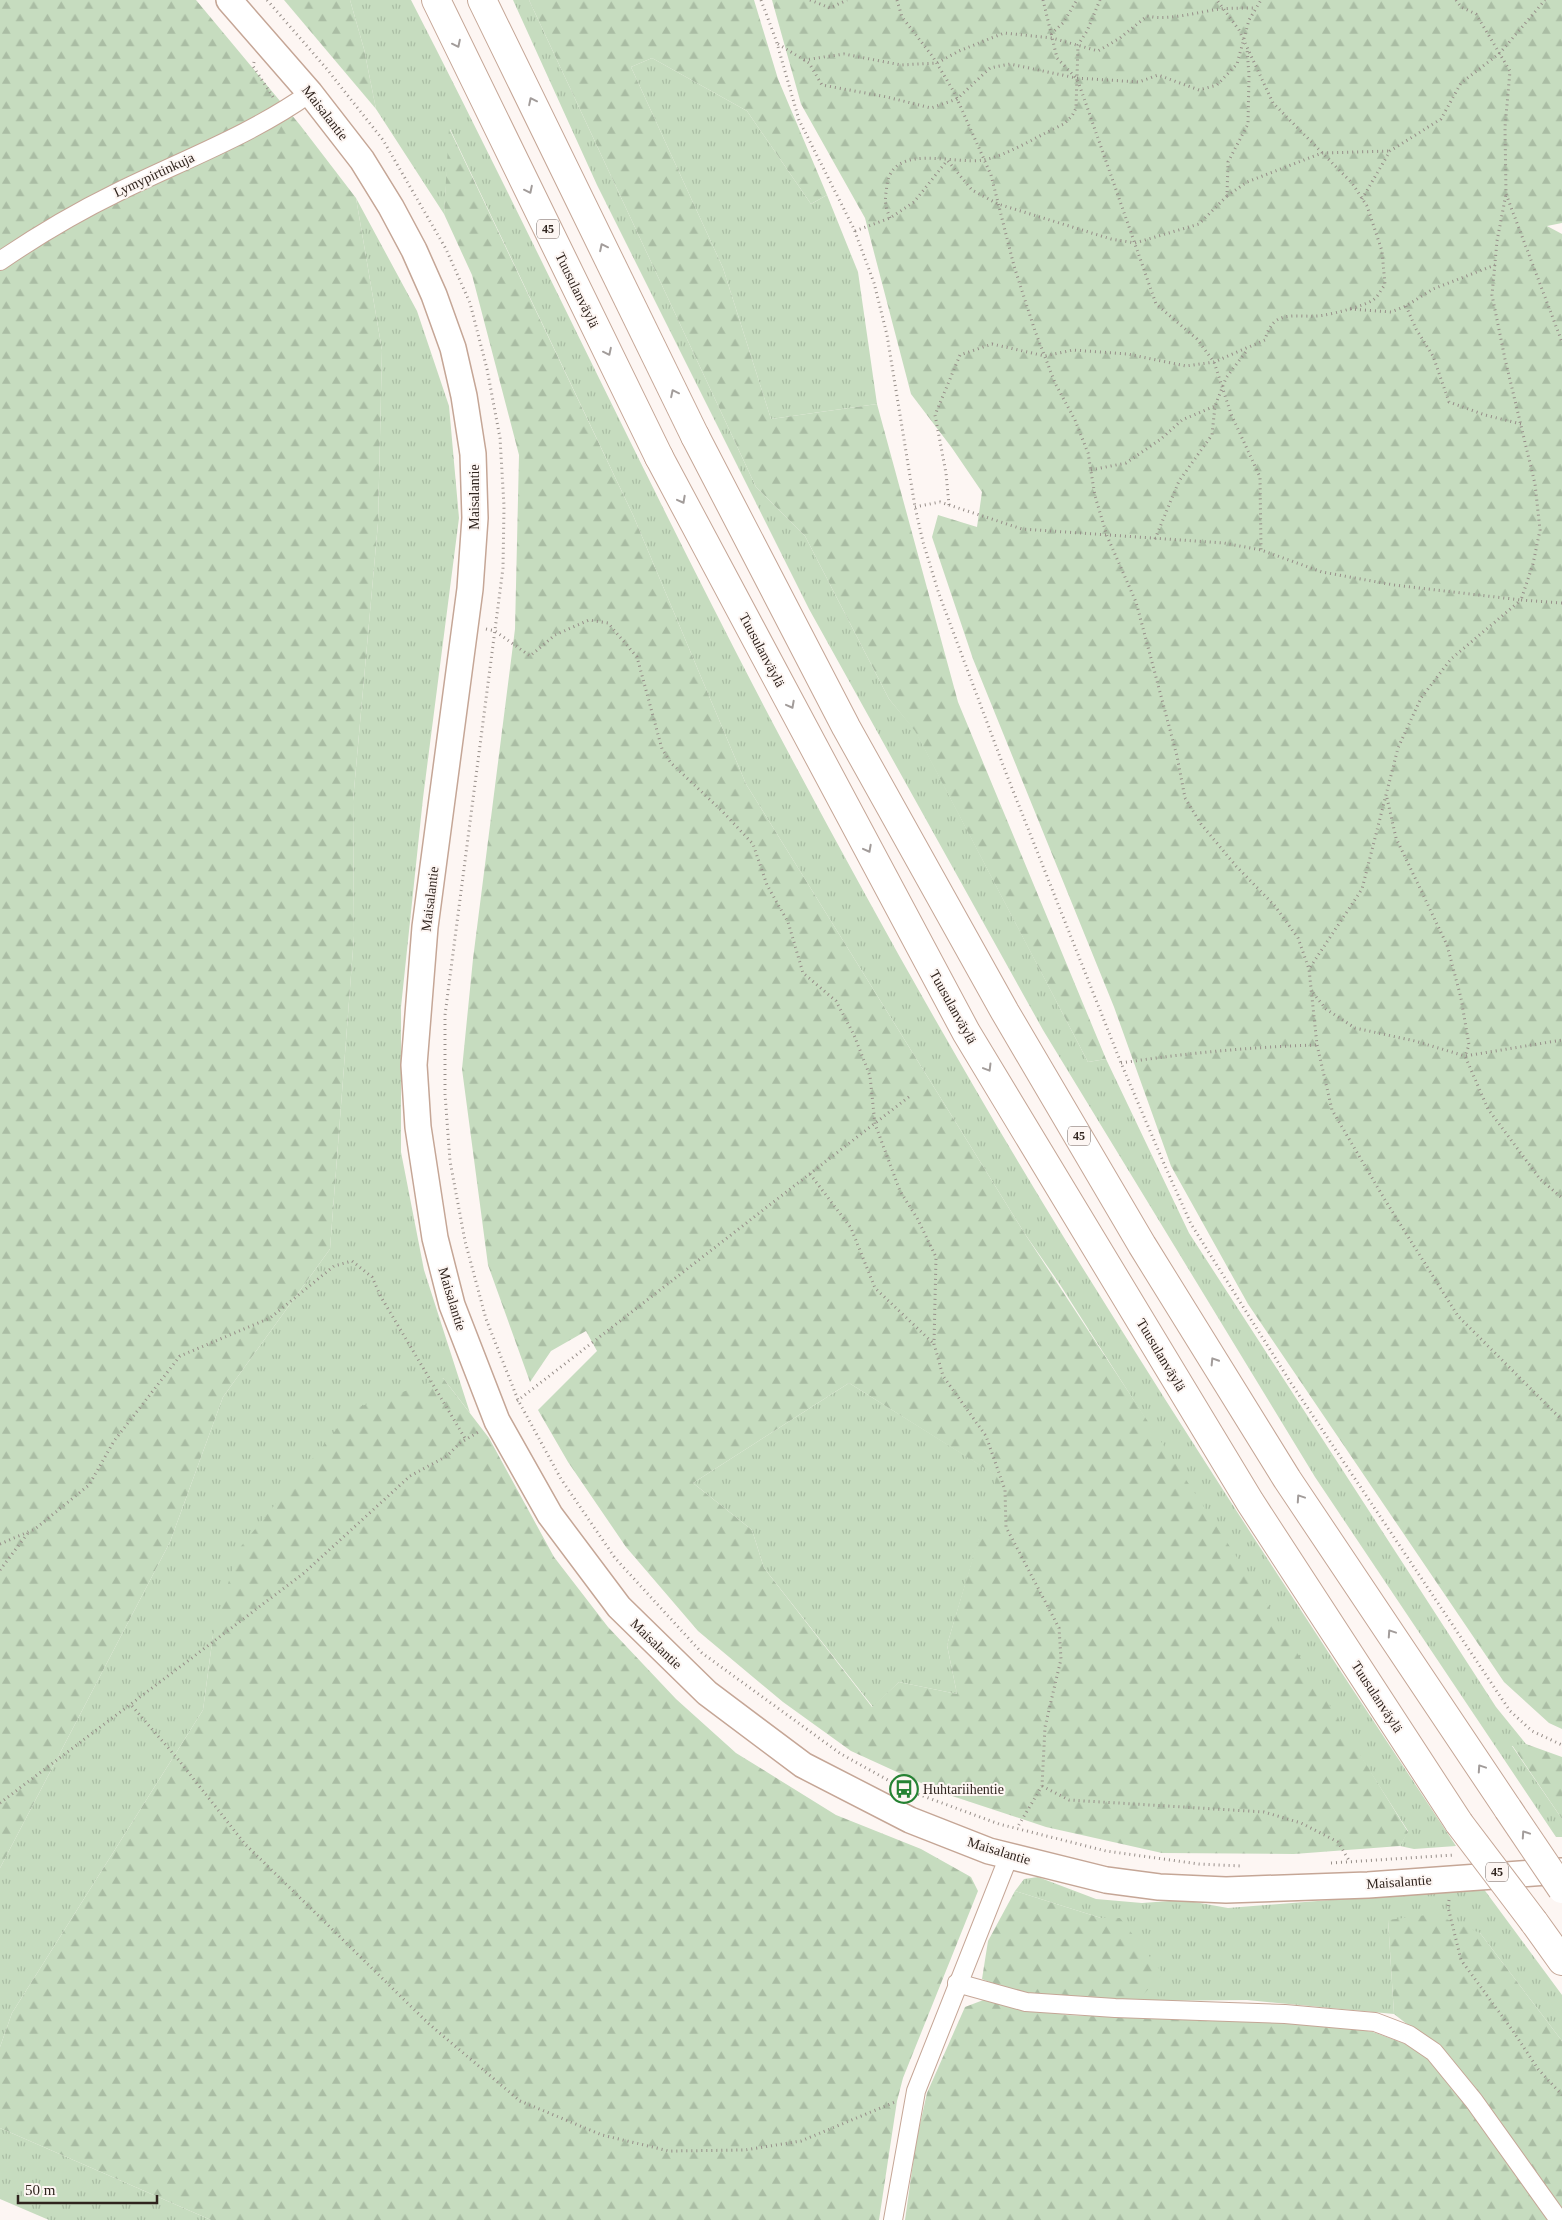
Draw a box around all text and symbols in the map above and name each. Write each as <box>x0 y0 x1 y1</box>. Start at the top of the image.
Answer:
one-way arrow <box>451 39 462 48</box>
street label: Maisalantie <box>299 83 351 143</box>
one-way arrow <box>528 97 538 106</box>
street label: Lymypirtinkuja <box>111 149 197 200</box>
one-way arrow <box>523 185 533 194</box>
road number: 45 <box>537 220 559 238</box>
one-way arrow <box>599 243 609 252</box>
street label: Tuusulanväylä <box>552 250 602 331</box>
one-way arrow <box>601 347 612 356</box>
one-way arrow <box>670 389 680 398</box>
street label: Maisalantie <box>467 464 482 530</box>
one-way arrow <box>676 495 686 504</box>
street label: Tuusulanväylä <box>736 610 788 690</box>
one-way arrow <box>785 700 795 709</box>
one-way arrow <box>862 843 872 852</box>
street label: Maisalantie <box>419 866 441 932</box>
street label: Tuusulanväylä <box>927 968 980 1047</box>
one-way arrow <box>981 1063 991 1072</box>
road number: 45 <box>1068 1126 1090 1146</box>
street label: Maisalantie <box>435 1266 469 1332</box>
street label: Tuusulanväylä <box>1133 1316 1189 1395</box>
one-way arrow <box>1211 1357 1220 1366</box>
one-way arrow <box>1297 1495 1306 1504</box>
street label: Maisalantie <box>627 1616 685 1672</box>
one-way arrow <box>1387 1630 1397 1639</box>
street label: Tuusulanväylä <box>1348 1659 1406 1736</box>
one-way arrow <box>1478 1765 1487 1774</box>
bus stop icon: Huhtariihentie <box>889 1774 919 1804</box>
place label: Huhtariihentie <box>923 1782 1004 1797</box>
one-way arrow <box>1522 1830 1531 1840</box>
street label: Maisalantie <box>966 1834 1032 1868</box>
road number: 45 <box>1486 1862 1508 1881</box>
street label: Maisalantie <box>1366 1872 1432 1892</box>
scale bar <box>18 2172 156 2204</box>
text: 50 m <box>25 2182 56 2198</box>

